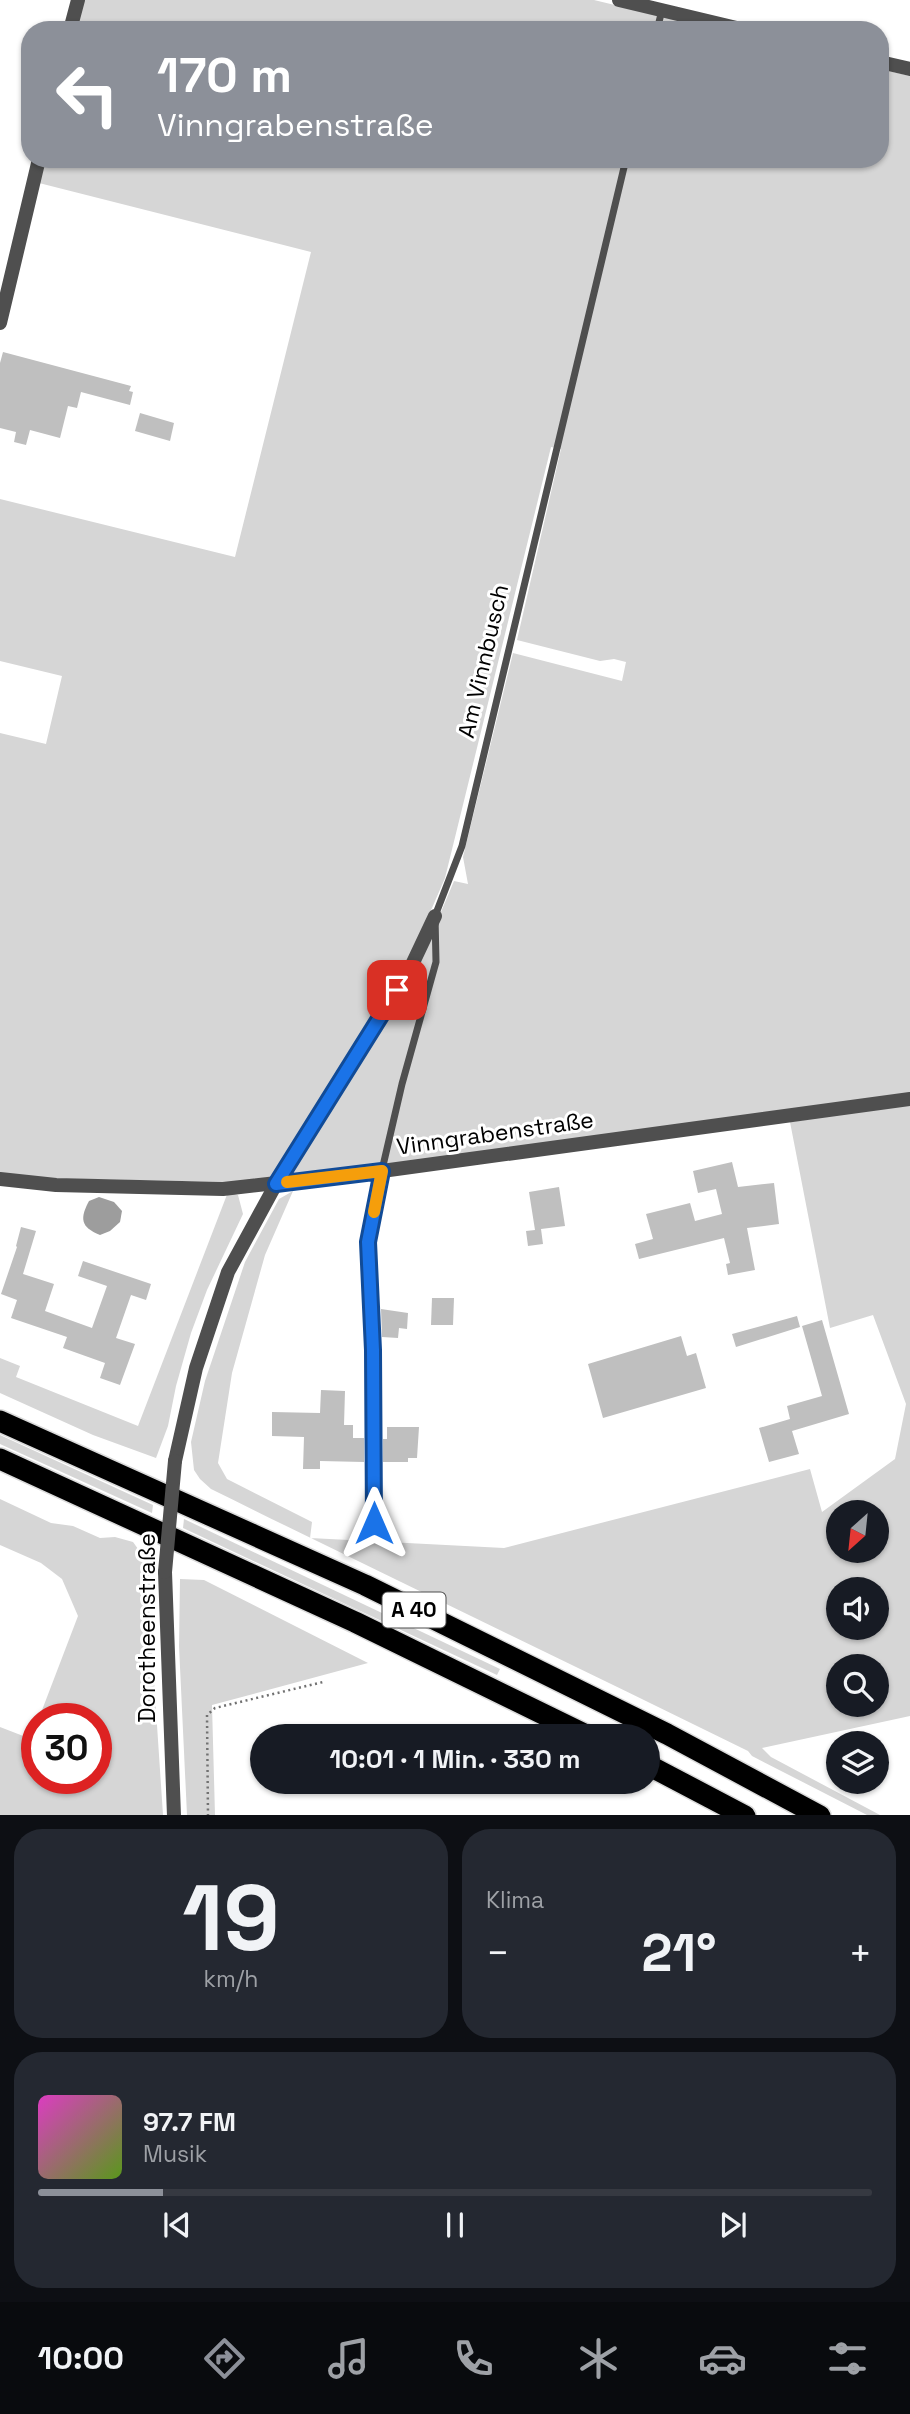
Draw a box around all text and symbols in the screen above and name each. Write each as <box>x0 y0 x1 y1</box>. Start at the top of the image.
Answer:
text: 170 m <box>157 44 292 106</box>
icon: left <box>42 49 133 140</box>
text: Vinngrabenstraße <box>157 105 434 145</box>
street label: Am Vinnbusch <box>451 581 515 741</box>
pin <box>367 960 427 1020</box>
icon: arrive <box>378 971 416 1009</box>
street label: Vinngrabenstraße <box>394 1104 596 1162</box>
position arrow <box>337 1486 411 1560</box>
north arrow <box>826 1500 889 1563</box>
map controls <box>826 1500 889 1794</box>
street label: Dorotheenstraße <box>132 1533 162 1723</box>
button: sound <box>826 1577 889 1640</box>
road number: A 40 <box>382 1592 446 1628</box>
button: search <box>826 1654 889 1717</box>
speed limit sign: 30 <box>21 1703 112 1794</box>
button: layers <box>826 1731 889 1794</box>
text: 10:01 · 1 Min. · 330 m <box>329 1742 581 1776</box>
text: 19 <box>182 1860 280 1977</box>
text: Klima <box>486 1885 544 1915</box>
text: 21° <box>642 1920 716 1986</box>
text: − <box>486 1929 510 1977</box>
text: + <box>848 1929 872 1977</box>
text: km/h <box>204 1964 258 1994</box>
text: 97.7 FM <box>143 2105 236 2139</box>
text: Musik <box>143 2139 207 2169</box>
icon: previous <box>158 2206 196 2244</box>
icon: pause <box>436 2206 474 2244</box>
icon: next <box>714 2206 752 2244</box>
icon: directions <box>200 2334 249 2383</box>
icon: music <box>324 2334 373 2383</box>
icon: phone <box>449 2334 498 2383</box>
icon: climate <box>574 2334 623 2383</box>
icon: car <box>698 2334 747 2383</box>
icon: filters <box>823 2334 872 2383</box>
text: 10:00 <box>38 2338 124 2378</box>

